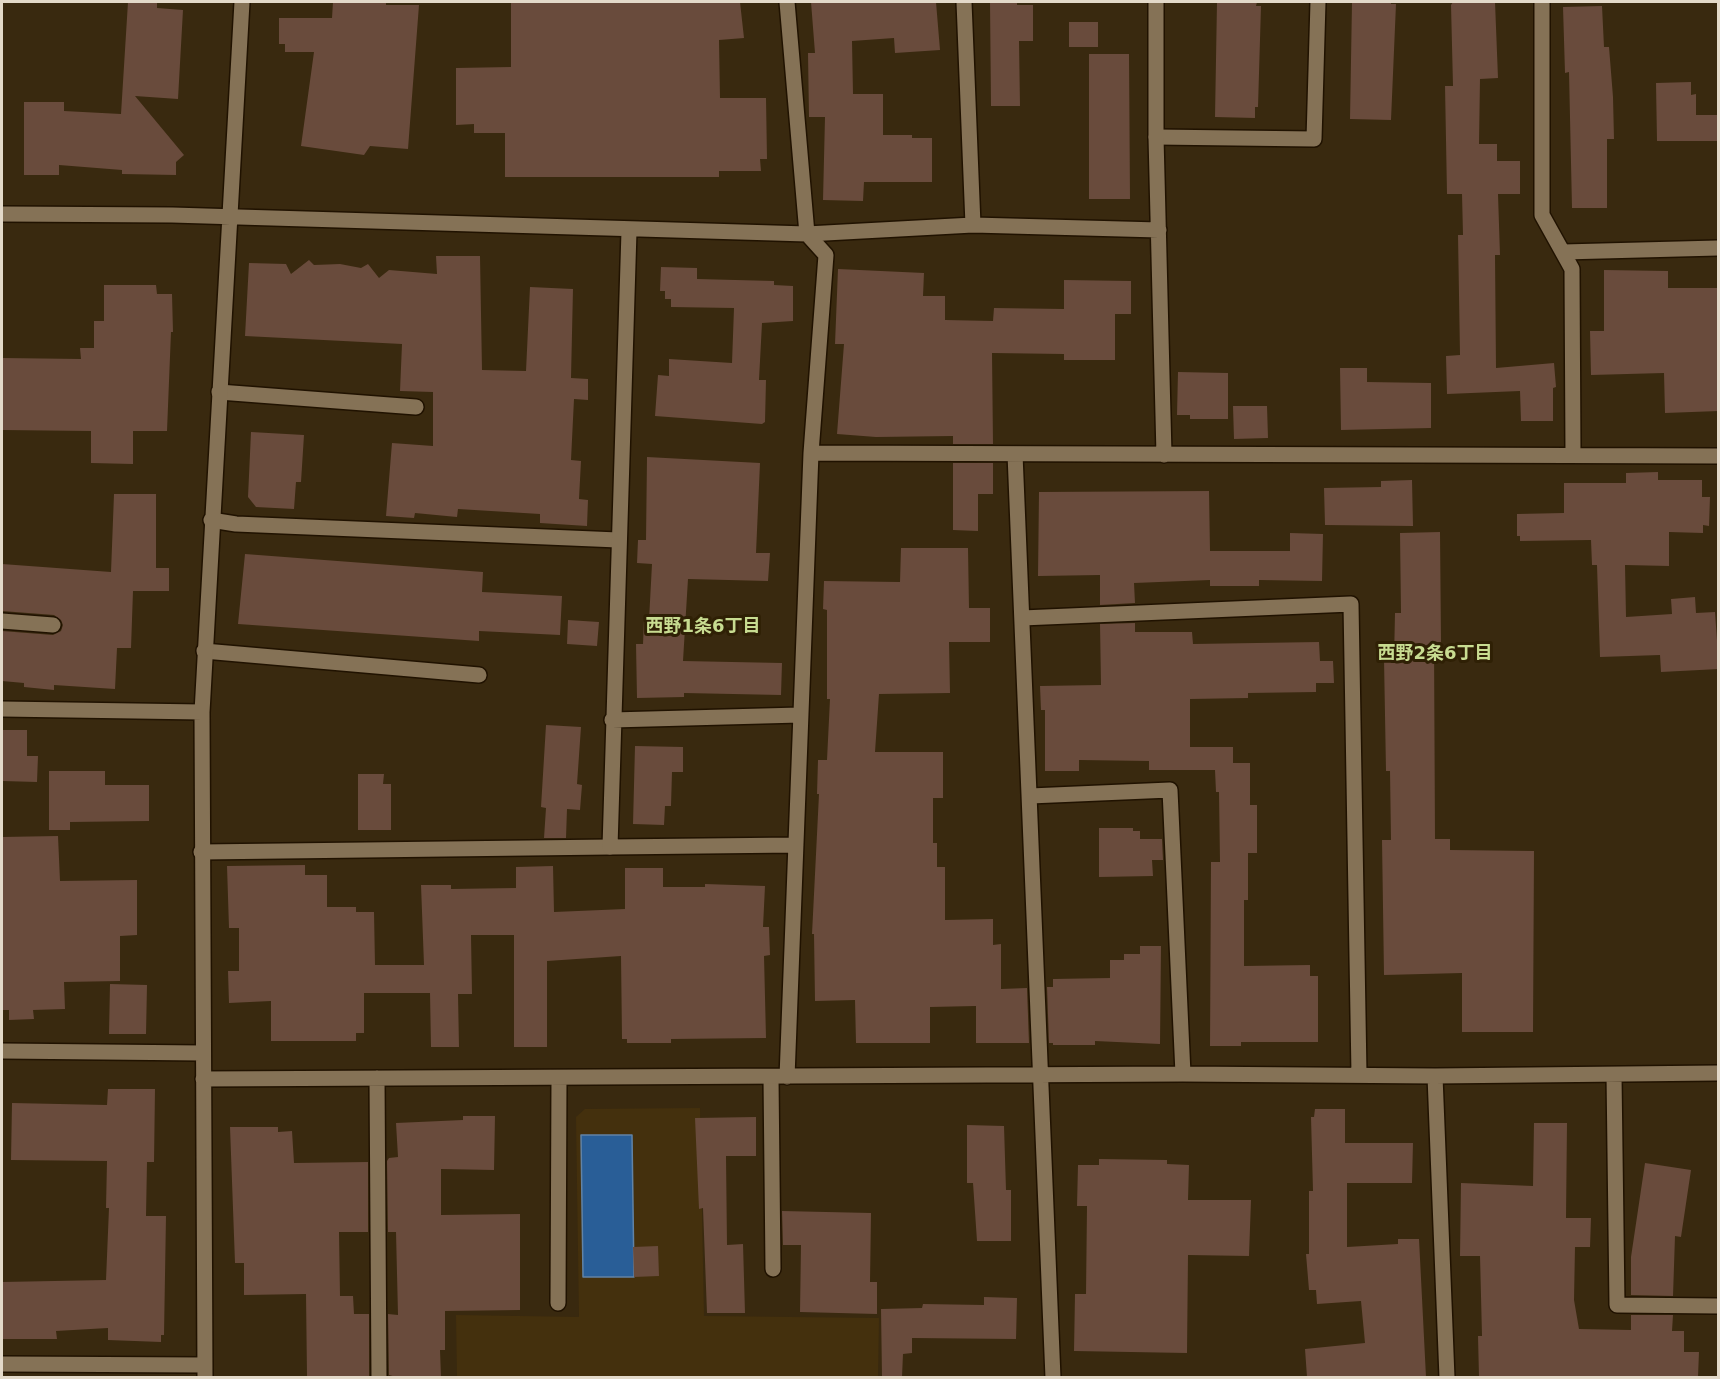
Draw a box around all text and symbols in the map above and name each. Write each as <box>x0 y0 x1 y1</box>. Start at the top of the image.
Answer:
district label: 西野1条6丁目 <box>645 616 761 638</box>
district label: 西野2条6丁目 <box>1377 643 1493 665</box>

